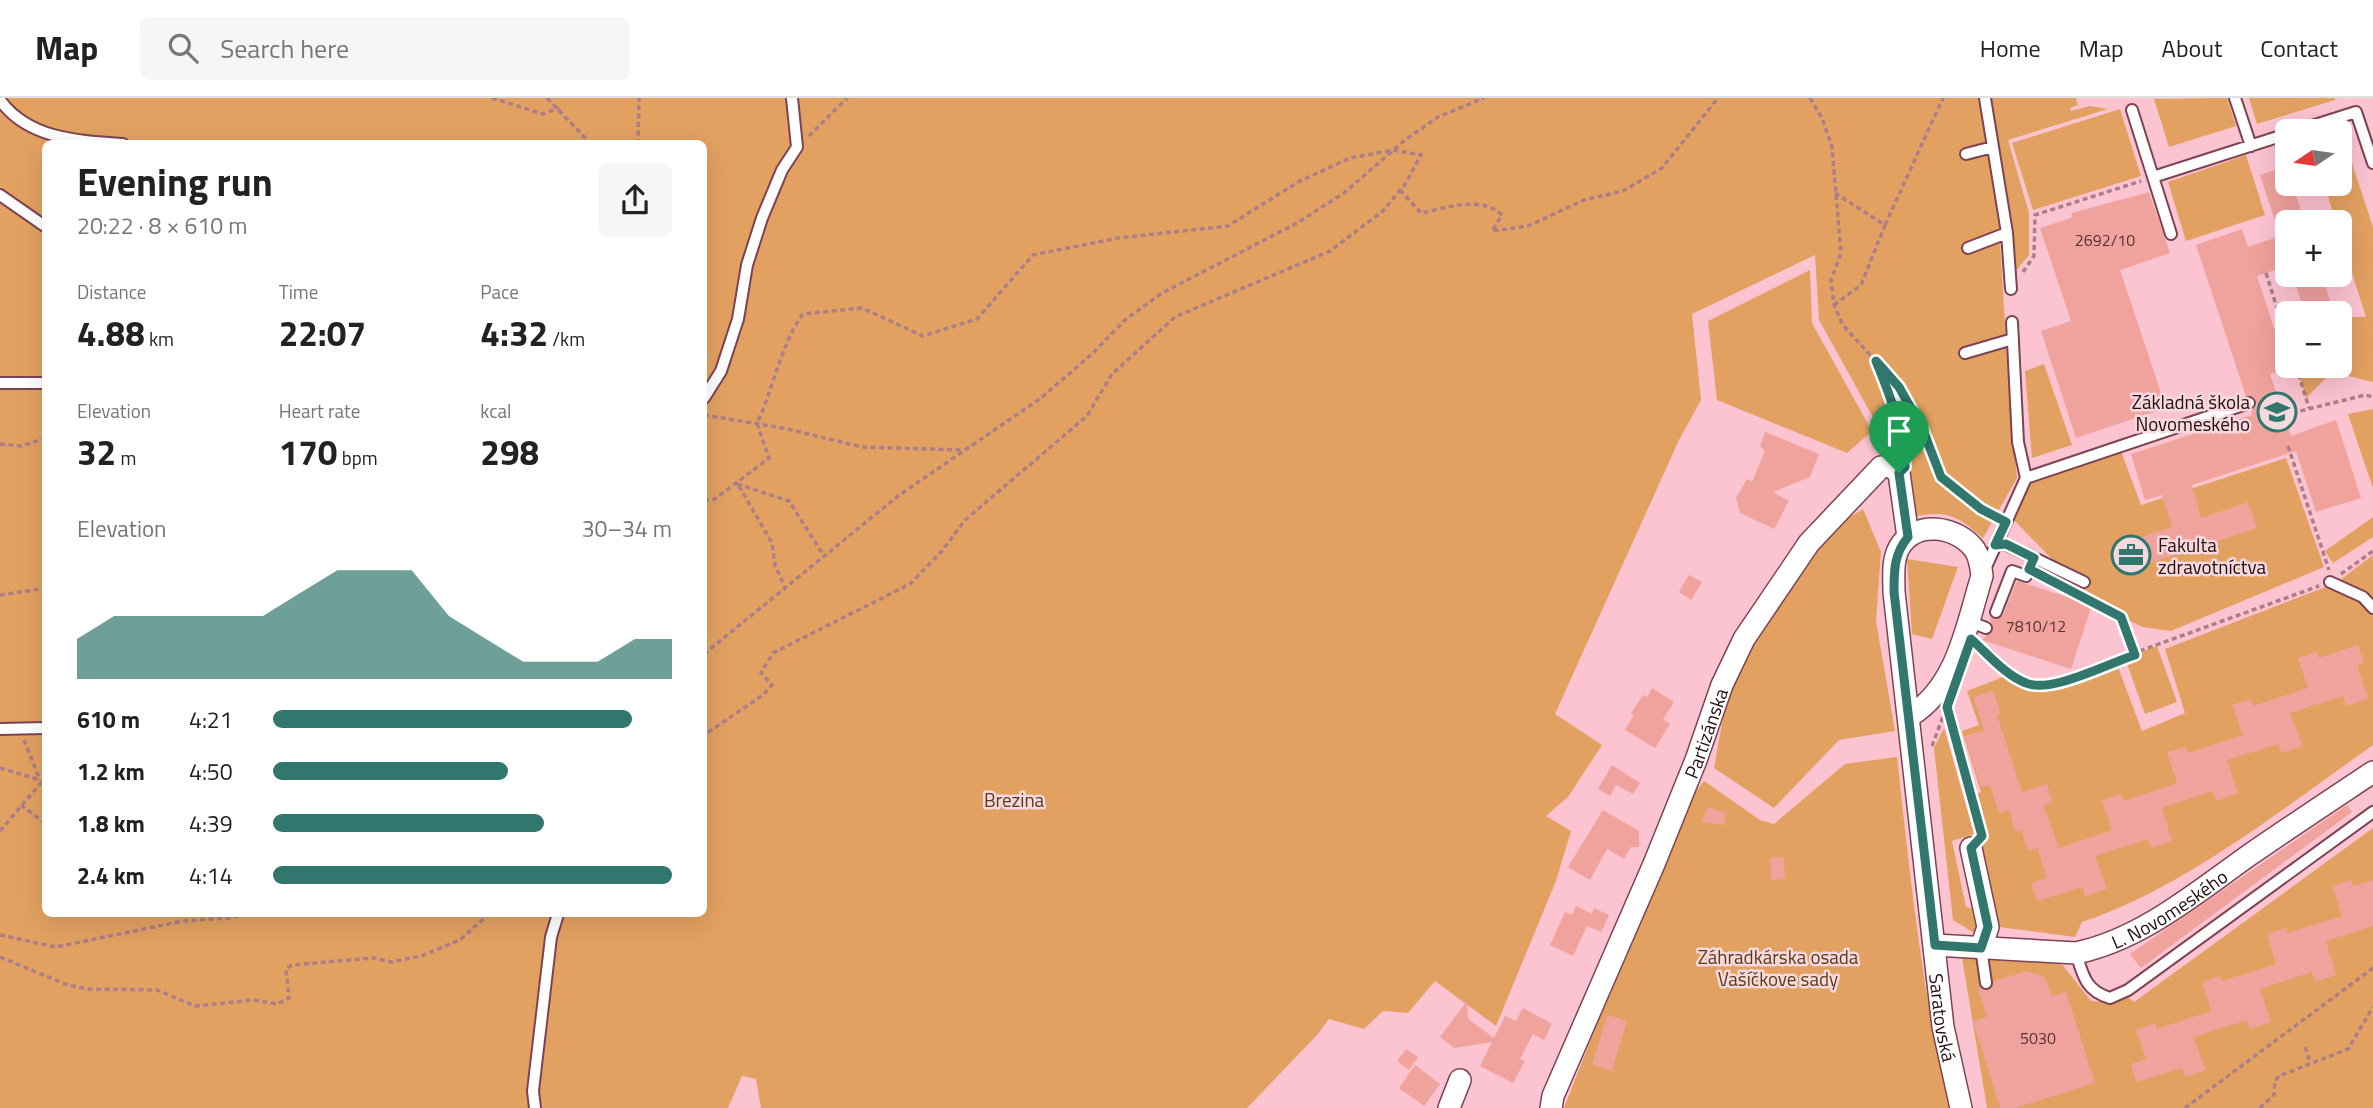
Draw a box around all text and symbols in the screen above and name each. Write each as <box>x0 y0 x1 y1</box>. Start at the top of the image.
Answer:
search box <box>140 17 630 80</box>
text: Map <box>35 23 98 73</box>
icon: search <box>164 29 202 67</box>
text: Search here <box>220 29 349 68</box>
text: Home <box>1980 30 2041 66</box>
text: Map <box>2079 30 2124 66</box>
text: About <box>2162 30 2222 66</box>
text: Contact <box>2260 30 2338 66</box>
north arrow <box>2275 119 2352 196</box>
map controls <box>2275 119 2352 378</box>
text: Evening run <box>77 153 273 211</box>
button: share <box>598 163 672 237</box>
text: 20:22 · 8 × 610 m <box>77 208 247 243</box>
button: + <box>2275 210 2352 287</box>
house number: 2692/10 <box>2075 228 2135 252</box>
text: Distance <box>77 277 146 306</box>
text: Time <box>279 277 318 306</box>
text: Pace <box>480 277 519 306</box>
button: − <box>2275 301 2352 378</box>
text: 4.88 <box>77 306 145 360</box>
text: 22:07 <box>279 306 366 360</box>
text: 4:32 <box>480 306 548 360</box>
text: km <box>145 324 174 353</box>
text: /km <box>548 324 585 353</box>
place label: Základná škola Novomeského <box>2132 387 2250 438</box>
school or university icon: Základná škola Novomeského <box>2256 391 2298 433</box>
text: Elevation <box>77 396 151 425</box>
text: Heart rate <box>279 396 360 425</box>
text: kcal <box>480 396 511 425</box>
pin <box>1869 401 1929 473</box>
icon: arrive <box>1880 412 1918 450</box>
text: 32 <box>77 425 116 479</box>
text: 170 <box>279 425 337 479</box>
text: 298 <box>480 425 539 479</box>
text: m <box>116 443 136 472</box>
text: bpm <box>337 443 378 472</box>
text: Elevation <box>77 511 166 546</box>
text: 30–34 m <box>582 511 672 546</box>
place label: Fakulta zdravotníctva <box>2158 530 2267 581</box>
office icon: Fakulta zdravotníctva <box>2110 534 2152 576</box>
house number: 7810/12 <box>2006 614 2066 638</box>
street label: Partizánska <box>1676 683 1735 782</box>
text: 610 m <box>77 702 140 737</box>
text: 4:21 <box>189 702 233 737</box>
text: 1.2 km <box>77 754 145 789</box>
text: 4:50 <box>189 754 233 789</box>
park label: Brezina <box>984 785 1045 814</box>
text: 1.8 km <box>77 806 145 841</box>
text: 4:39 <box>189 806 233 841</box>
text: 2.4 km <box>77 858 145 893</box>
text: 4:14 <box>189 858 233 893</box>
street label: L. Novomeského <box>2106 861 2233 955</box>
park label: Záhradkárska osada Vašíčkove sady <box>1698 942 1859 993</box>
street label: Saratovská <box>1923 972 1965 1065</box>
house number: 5030 <box>2020 1026 2056 1050</box>

